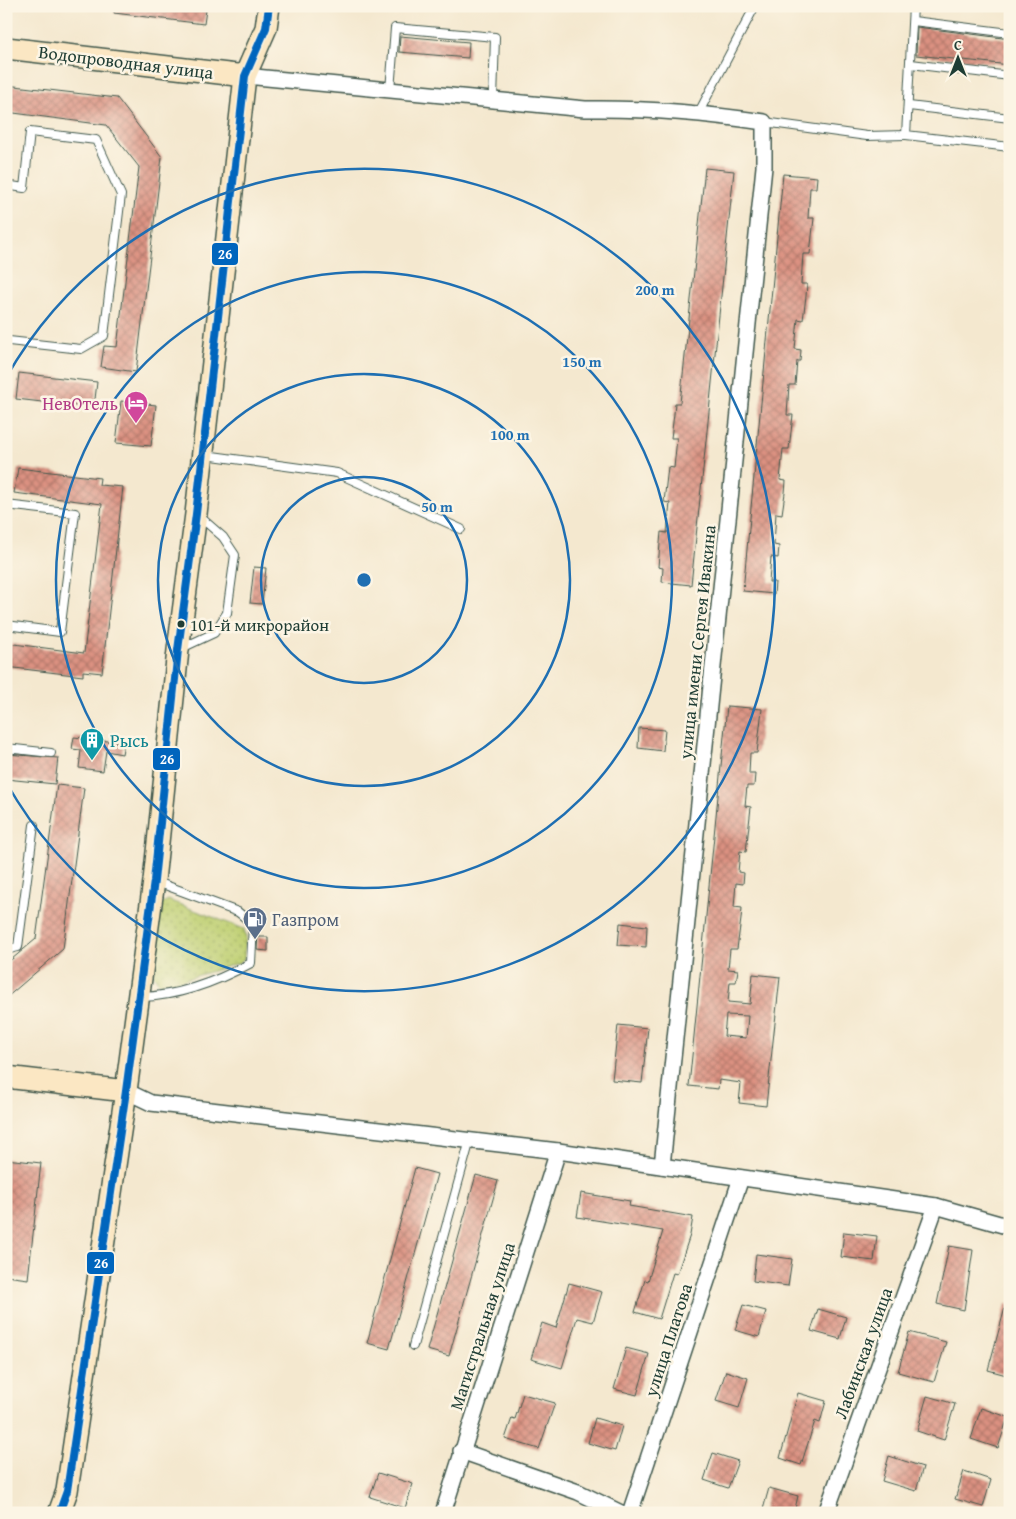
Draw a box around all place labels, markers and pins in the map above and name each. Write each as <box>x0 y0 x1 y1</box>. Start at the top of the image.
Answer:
place label: НевОтель <box>42 390 118 417</box>
hotel icon: НевОтель <box>123 390 149 424</box>
centre of rings <box>355 571 373 589</box>
place label: 101-й микрорайон <box>190 612 329 637</box>
marker: 101-й микрорайон <box>176 619 186 629</box>
building icon: Рысь <box>79 727 105 761</box>
place label: Рысь <box>110 727 149 754</box>
fuel station icon: Газпром <box>242 906 268 940</box>
place label: Газпром <box>272 906 339 933</box>

